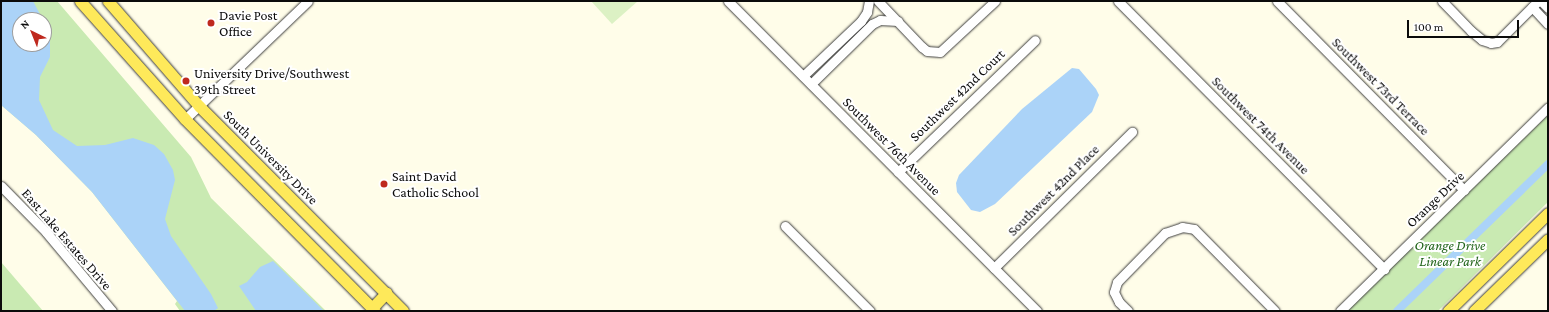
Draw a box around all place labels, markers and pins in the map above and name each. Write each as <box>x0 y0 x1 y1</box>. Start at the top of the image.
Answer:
place label: Davie Post Office <box>219 7 277 40</box>
marker: Davie Post Office <box>206 18 216 28</box>
place label: University Drive/Southwest 39th Street <box>194 65 349 98</box>
marker: University Drive/Southwest 39th Street <box>181 76 191 86</box>
place label: Saint David Catholic School <box>392 168 479 200</box>
marker: Saint David Catholic School <box>379 179 389 189</box>

